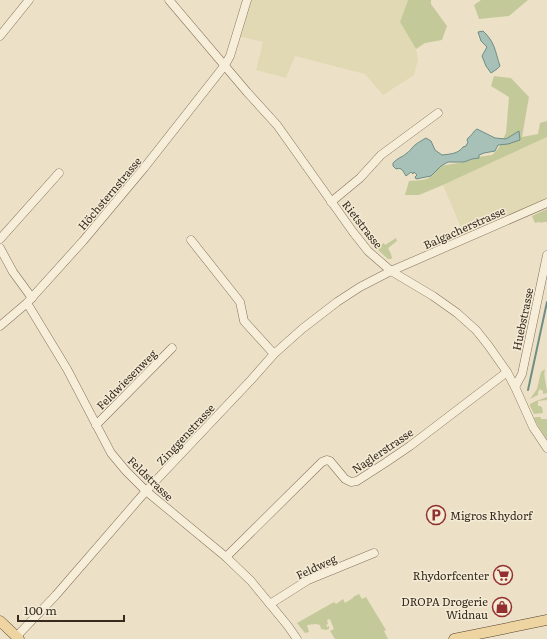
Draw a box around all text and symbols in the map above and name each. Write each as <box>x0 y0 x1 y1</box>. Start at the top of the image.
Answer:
street label: Höchsternstrasse <box>74 153 145 233</box>
street label: Rietstrasse <box>339 197 387 252</box>
street label: Balgacherstrasse <box>421 202 508 252</box>
street label: Huebstrasse <box>508 286 536 352</box>
street label: Feldwiesenweg <box>92 345 160 413</box>
street label: Zinggenstrasse <box>152 400 218 468</box>
street label: Naglerstrasse <box>348 423 416 476</box>
street label: Feldstrasse <box>125 452 178 504</box>
parking icon: Migros Rhydorf <box>425 504 447 526</box>
place label: Migros Rhydorf <box>450 507 533 523</box>
street label: Feldweg <box>293 549 340 582</box>
supermarket icon: Rhydorfcenter <box>492 564 514 586</box>
place label: Rhydorfcenter <box>413 567 490 583</box>
place label: DROPA Drogerie Widnau <box>401 593 488 622</box>
shop icon: DROPA Drogerie Widnau <box>491 596 513 618</box>
scale bar <box>18 597 124 623</box>
text: 100 m <box>24 601 57 619</box>

